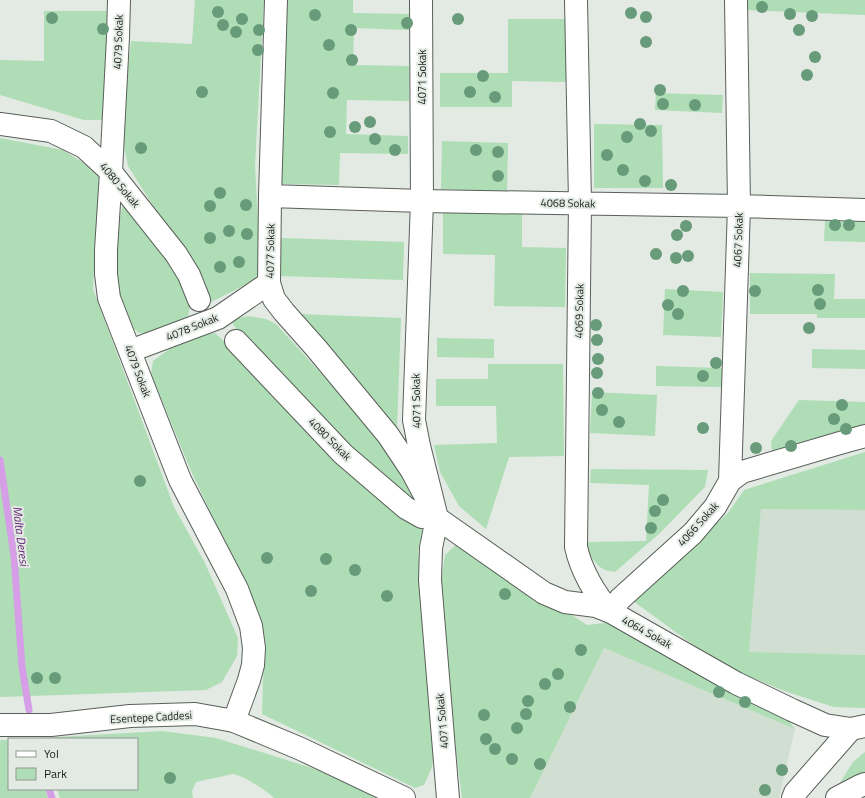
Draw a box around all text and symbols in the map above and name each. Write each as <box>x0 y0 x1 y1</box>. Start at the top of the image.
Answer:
street label: 4079 Sokak <box>109 14 127 70</box>
street label: 4071 Sokak <box>414 49 430 104</box>
street label: 4080 Sokak <box>96 159 144 212</box>
street label: 4068 Sokak <box>540 195 596 211</box>
street label: 4067 Sokak <box>729 212 747 268</box>
street label: 4077 Sokak <box>262 223 278 279</box>
street label: 4069 Sokak <box>571 283 587 339</box>
street label: 4078 Sokak <box>164 309 221 345</box>
street label: 4079 Sokak <box>121 343 156 400</box>
street label: 4071 Sokak <box>408 373 424 429</box>
street label: 4080 Sokak <box>305 414 356 465</box>
street label: 4066 Sokak <box>674 498 723 550</box>
water label: Malta Deresi <box>8 505 34 568</box>
street label: 4064 Sokak <box>619 612 675 653</box>
street label: 4071 Sokak <box>432 692 452 749</box>
street label: Esentepe Caddesi <box>110 707 192 727</box>
legend <box>8 738 138 790</box>
text: Yol <box>44 744 59 763</box>
text: Park <box>44 764 67 783</box>

